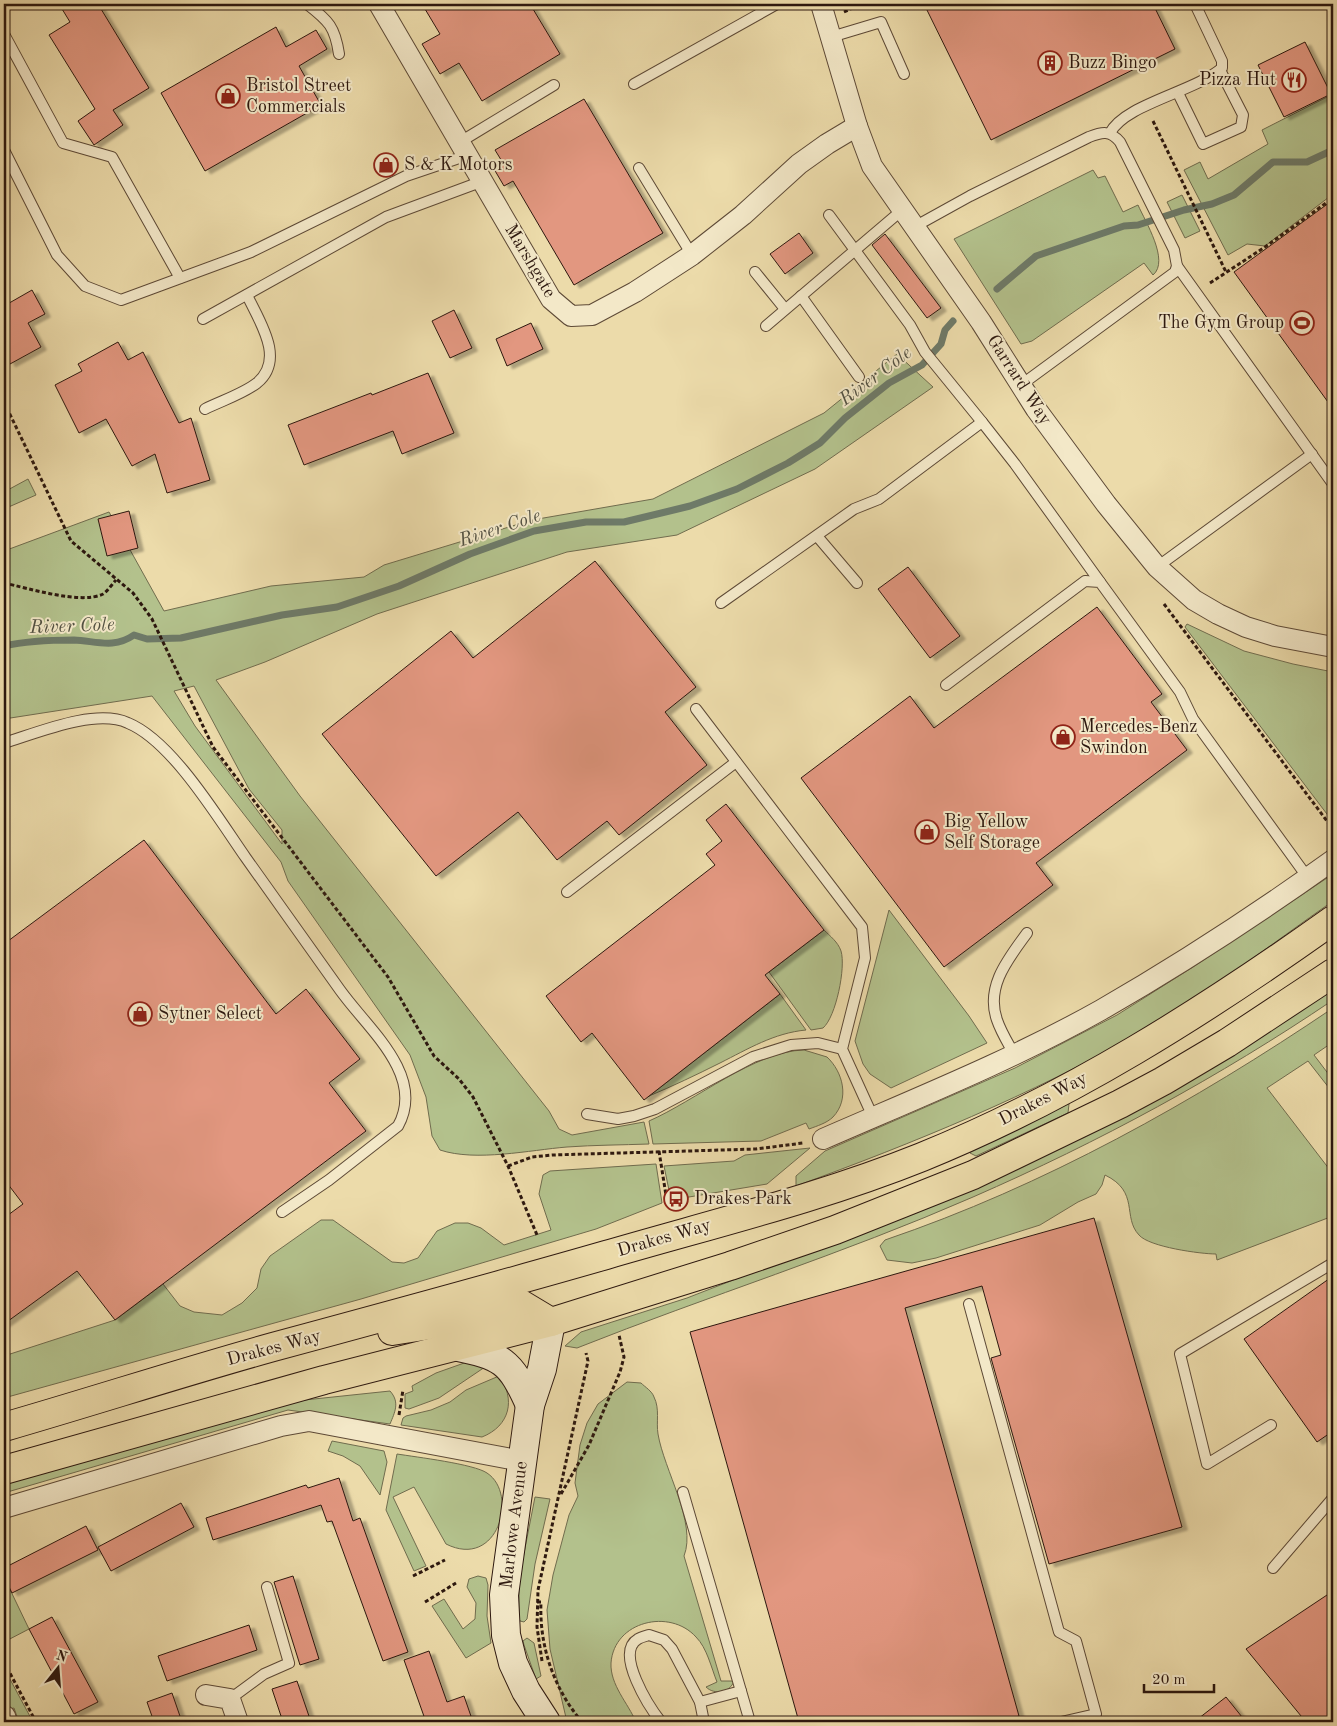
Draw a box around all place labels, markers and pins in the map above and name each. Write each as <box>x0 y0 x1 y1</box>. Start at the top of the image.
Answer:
building icon: Buzz Bingo <box>1037 50 1063 76</box>
place label: Buzz Bingo <box>1068 54 1157 72</box>
restaurant icon: Pizza Hut <box>1281 67 1307 93</box>
place label: Pizza Hut <box>1199 71 1276 89</box>
place label: Bristol Street Commercials <box>246 77 351 116</box>
shop icon: Bristol Street Commercials <box>215 83 241 109</box>
shop icon: S & K Motors <box>373 152 399 178</box>
place label: S & K Motors <box>404 156 513 174</box>
sports icon: The Gym Group <box>1289 310 1315 336</box>
place label: The Gym Group <box>1158 314 1284 332</box>
place label: Mercedes-Benz Swindon <box>1080 718 1197 757</box>
shop icon: Mercedes-Benz Swindon <box>1050 724 1076 750</box>
place label: Big Yellow Self Storage <box>944 813 1040 852</box>
shop icon: Big Yellow Self Storage <box>914 819 940 845</box>
shop icon: Sytner Select <box>127 1001 153 1027</box>
place label: Sytner Select <box>158 1005 262 1023</box>
bus stop icon: Drakes Park <box>663 1186 689 1212</box>
place label: Drakes Park <box>694 1190 792 1208</box>

